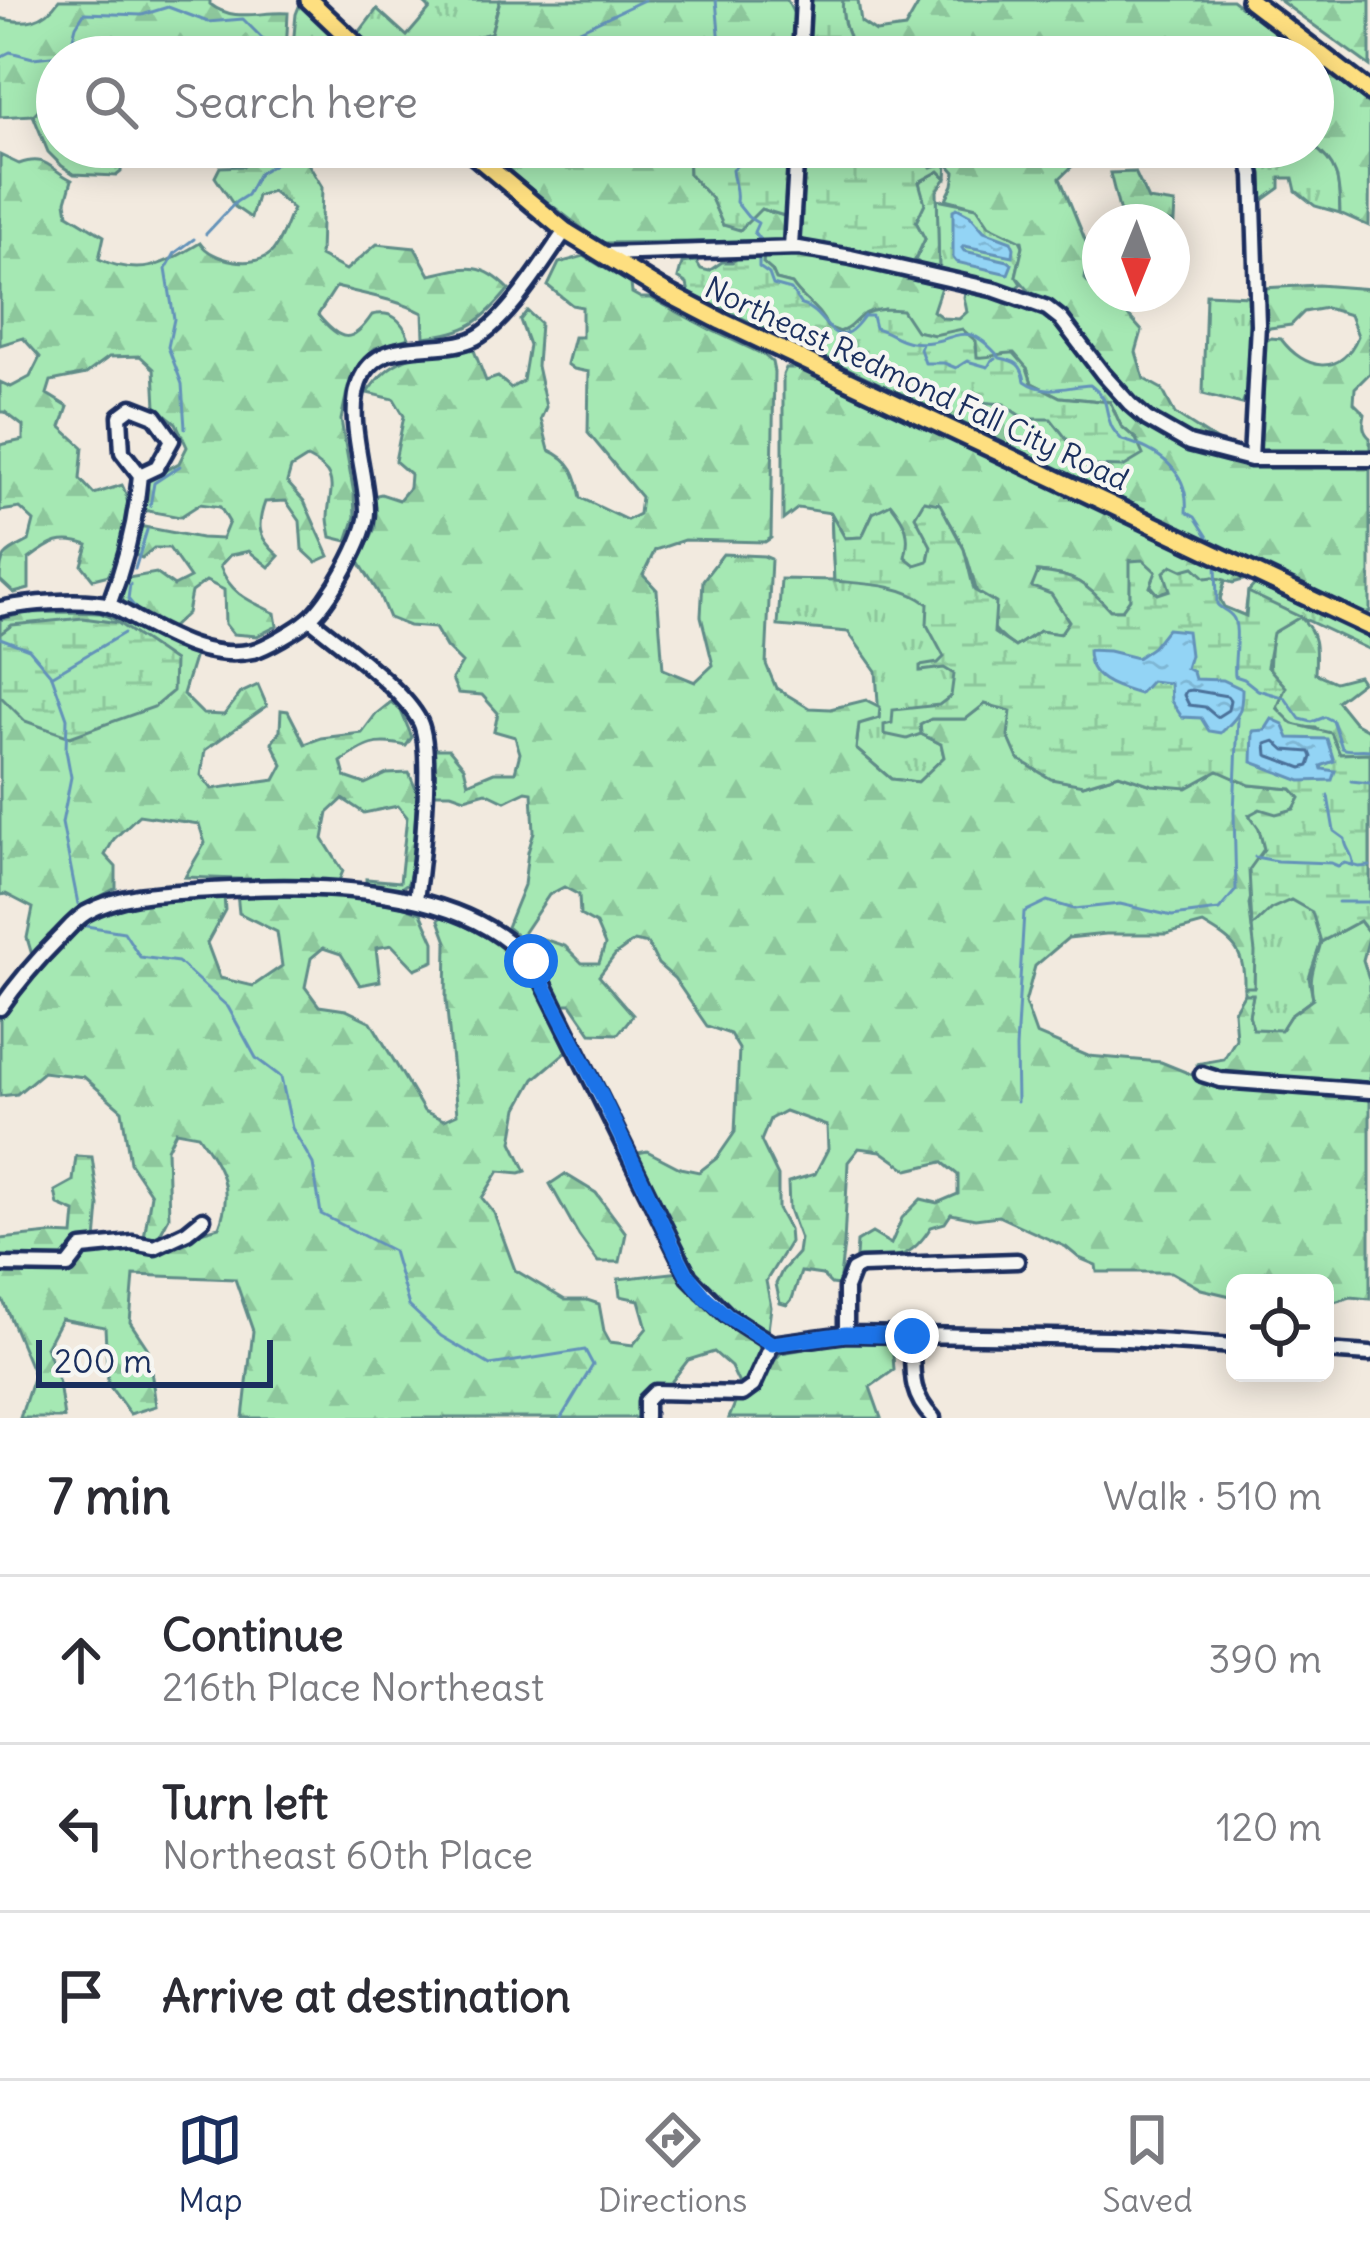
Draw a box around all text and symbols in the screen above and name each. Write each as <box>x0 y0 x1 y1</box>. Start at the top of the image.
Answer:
search box <box>36 36 1334 168</box>
icon: search <box>78 69 144 135</box>
text: Search here <box>174 74 418 130</box>
north arrow <box>1082 204 1190 312</box>
street label: Northeast Redmond Fall City Road <box>699 268 1135 498</box>
route start <box>504 934 558 988</box>
map controls <box>1226 1274 1334 1382</box>
button: locate <box>1226 1274 1334 1382</box>
route end <box>885 1309 939 1363</box>
scale bar <box>36 1334 273 1387</box>
text: 200 m <box>54 1340 152 1382</box>
text: 7 min <box>48 1464 171 1528</box>
text: Walk · 510 m <box>1103 1472 1322 1521</box>
text: Continue <box>162 1607 344 1663</box>
icon: ahead <box>48 1627 114 1693</box>
text: 390 m <box>1208 1635 1322 1684</box>
text: 216th Place Northeast <box>162 1663 544 1712</box>
text: Turn left <box>162 1775 328 1831</box>
icon: left <box>48 1795 114 1861</box>
text: 120 m <box>1216 1803 1322 1852</box>
text: Northeast 60th Place <box>162 1831 533 1880</box>
icon: arrive <box>48 1963 114 2029</box>
text: Arrive at destination <box>162 1968 571 2024</box>
tab: Map <box>177 2107 243 2221</box>
tab: Directions <box>598 2107 747 2221</box>
tab: Saved <box>1102 2107 1193 2221</box>

